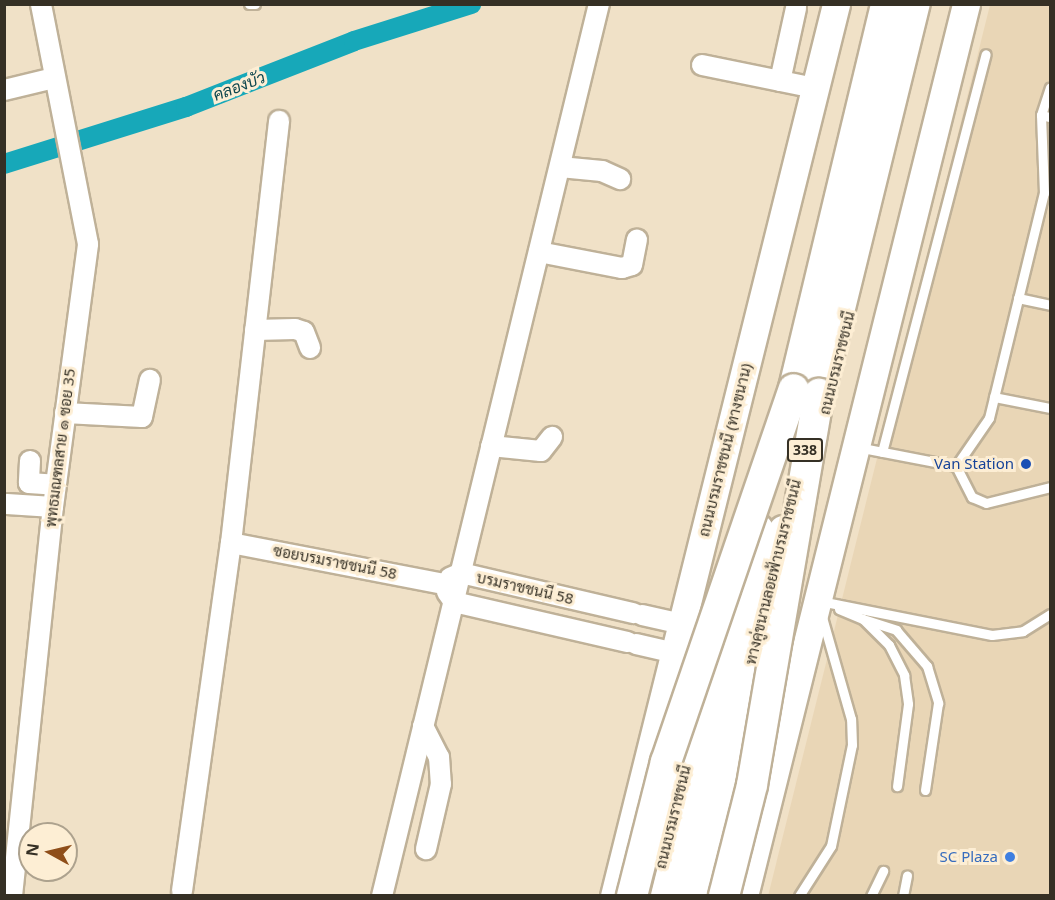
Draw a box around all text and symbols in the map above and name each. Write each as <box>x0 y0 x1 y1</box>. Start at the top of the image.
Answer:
water label: คลองบัว <box>210 67 268 105</box>
street label: ถนนบรมราชชนนี <box>815 309 859 417</box>
street label: ถนนบรมราชชนนี (ทางขนาน) <box>695 362 755 538</box>
street label: พุทธมณฑลสาย ๑ ซอย 35 <box>41 368 79 528</box>
road number: 338 <box>786 439 824 461</box>
place label: Van Station <box>934 455 1014 473</box>
marker: Van Station <box>1019 457 1033 471</box>
street label: ทางคู่ขนานลอยฟ้าบรมราชชนนี <box>741 477 805 667</box>
street label: ซอยบรมราชชนนี 58 <box>272 541 398 583</box>
street label: บรมราชชนนี 58 <box>475 568 575 608</box>
street label: ถนนบรมราชชนนี <box>651 763 695 871</box>
north arrow <box>18 822 78 882</box>
text: N <box>20 842 44 858</box>
place label: SC Plaza <box>940 848 998 866</box>
marker: SC Plaza <box>1003 850 1017 864</box>

